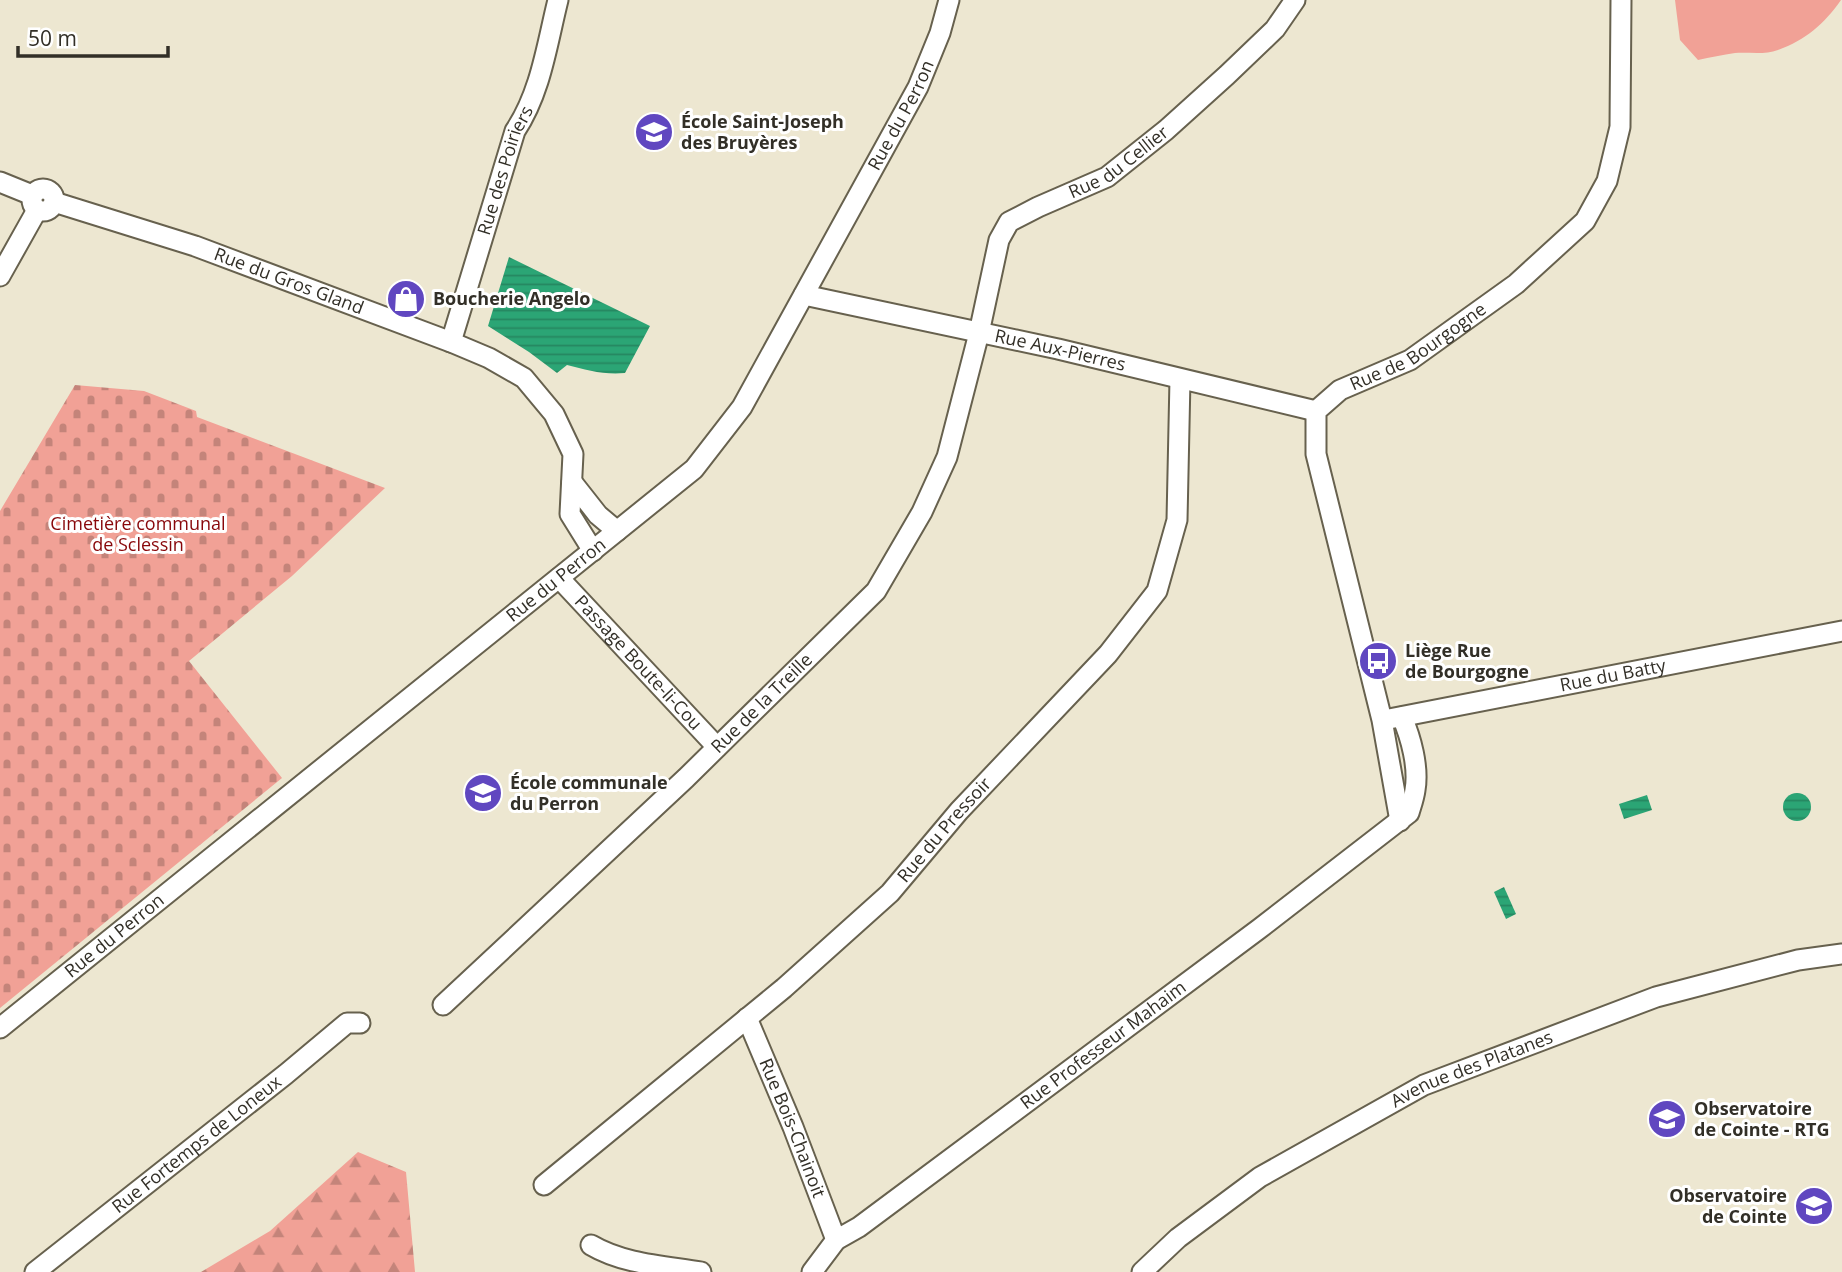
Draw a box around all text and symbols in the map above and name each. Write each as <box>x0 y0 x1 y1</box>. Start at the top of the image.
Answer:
scale bar <box>18 14 168 58</box>
text: 50 m <box>28 24 77 52</box>
street label: Rue du Perron <box>862 56 939 174</box>
street label: Rue des Poiriers <box>471 102 538 238</box>
place label: École Saint-Joseph des Bruyères <box>681 109 844 154</box>
school or university icon: École Saint-Joseph des Bruyères <box>633 111 675 153</box>
street label: Rue du Cellier <box>1064 119 1173 203</box>
street label: Rue du Gros Gland <box>211 241 367 319</box>
shop icon: Boucherie Angelo <box>385 278 427 320</box>
place label: Boucherie Angelo <box>433 286 590 310</box>
street label: Rue de Bourgogne <box>1346 296 1490 395</box>
street label: Rue Aux-Pierres <box>993 323 1128 376</box>
park label: Cimetière communal de Sclessin <box>50 511 226 556</box>
street label: Rue du Perron <box>501 532 610 627</box>
street label: Passage Boute-li-Cou <box>570 589 708 735</box>
place label: Liège Rue de Bourgogne <box>1405 638 1529 683</box>
bus stop icon: Liège Rue de Bourgogne <box>1357 640 1399 682</box>
street label: Rue de la Treille <box>705 647 817 758</box>
street label: Rue du Batty <box>1558 652 1668 697</box>
place label: École communale du Perron <box>510 770 668 815</box>
street label: Rue du Pressoir <box>891 771 996 887</box>
school or university icon: École communale du Perron <box>462 772 504 814</box>
street label: Rue du Perron <box>59 888 169 982</box>
street label: Rue Professeur Mahaim <box>1015 975 1190 1114</box>
street label: Avenue des Platanes <box>1386 1024 1556 1112</box>
street label: Rue Bois-Chainoit <box>754 1054 832 1201</box>
street label: Rue Fortemps de Loneux <box>106 1069 286 1218</box>
place label: Observatoire de Cointe - RTG <box>1694 1096 1830 1141</box>
school or university icon: Observatoire de Cointe - RTG <box>1646 1098 1688 1140</box>
place label: Observatoire de Cointe <box>1669 1183 1787 1228</box>
school or university icon: Observatoire de Cointe <box>1793 1185 1835 1227</box>

